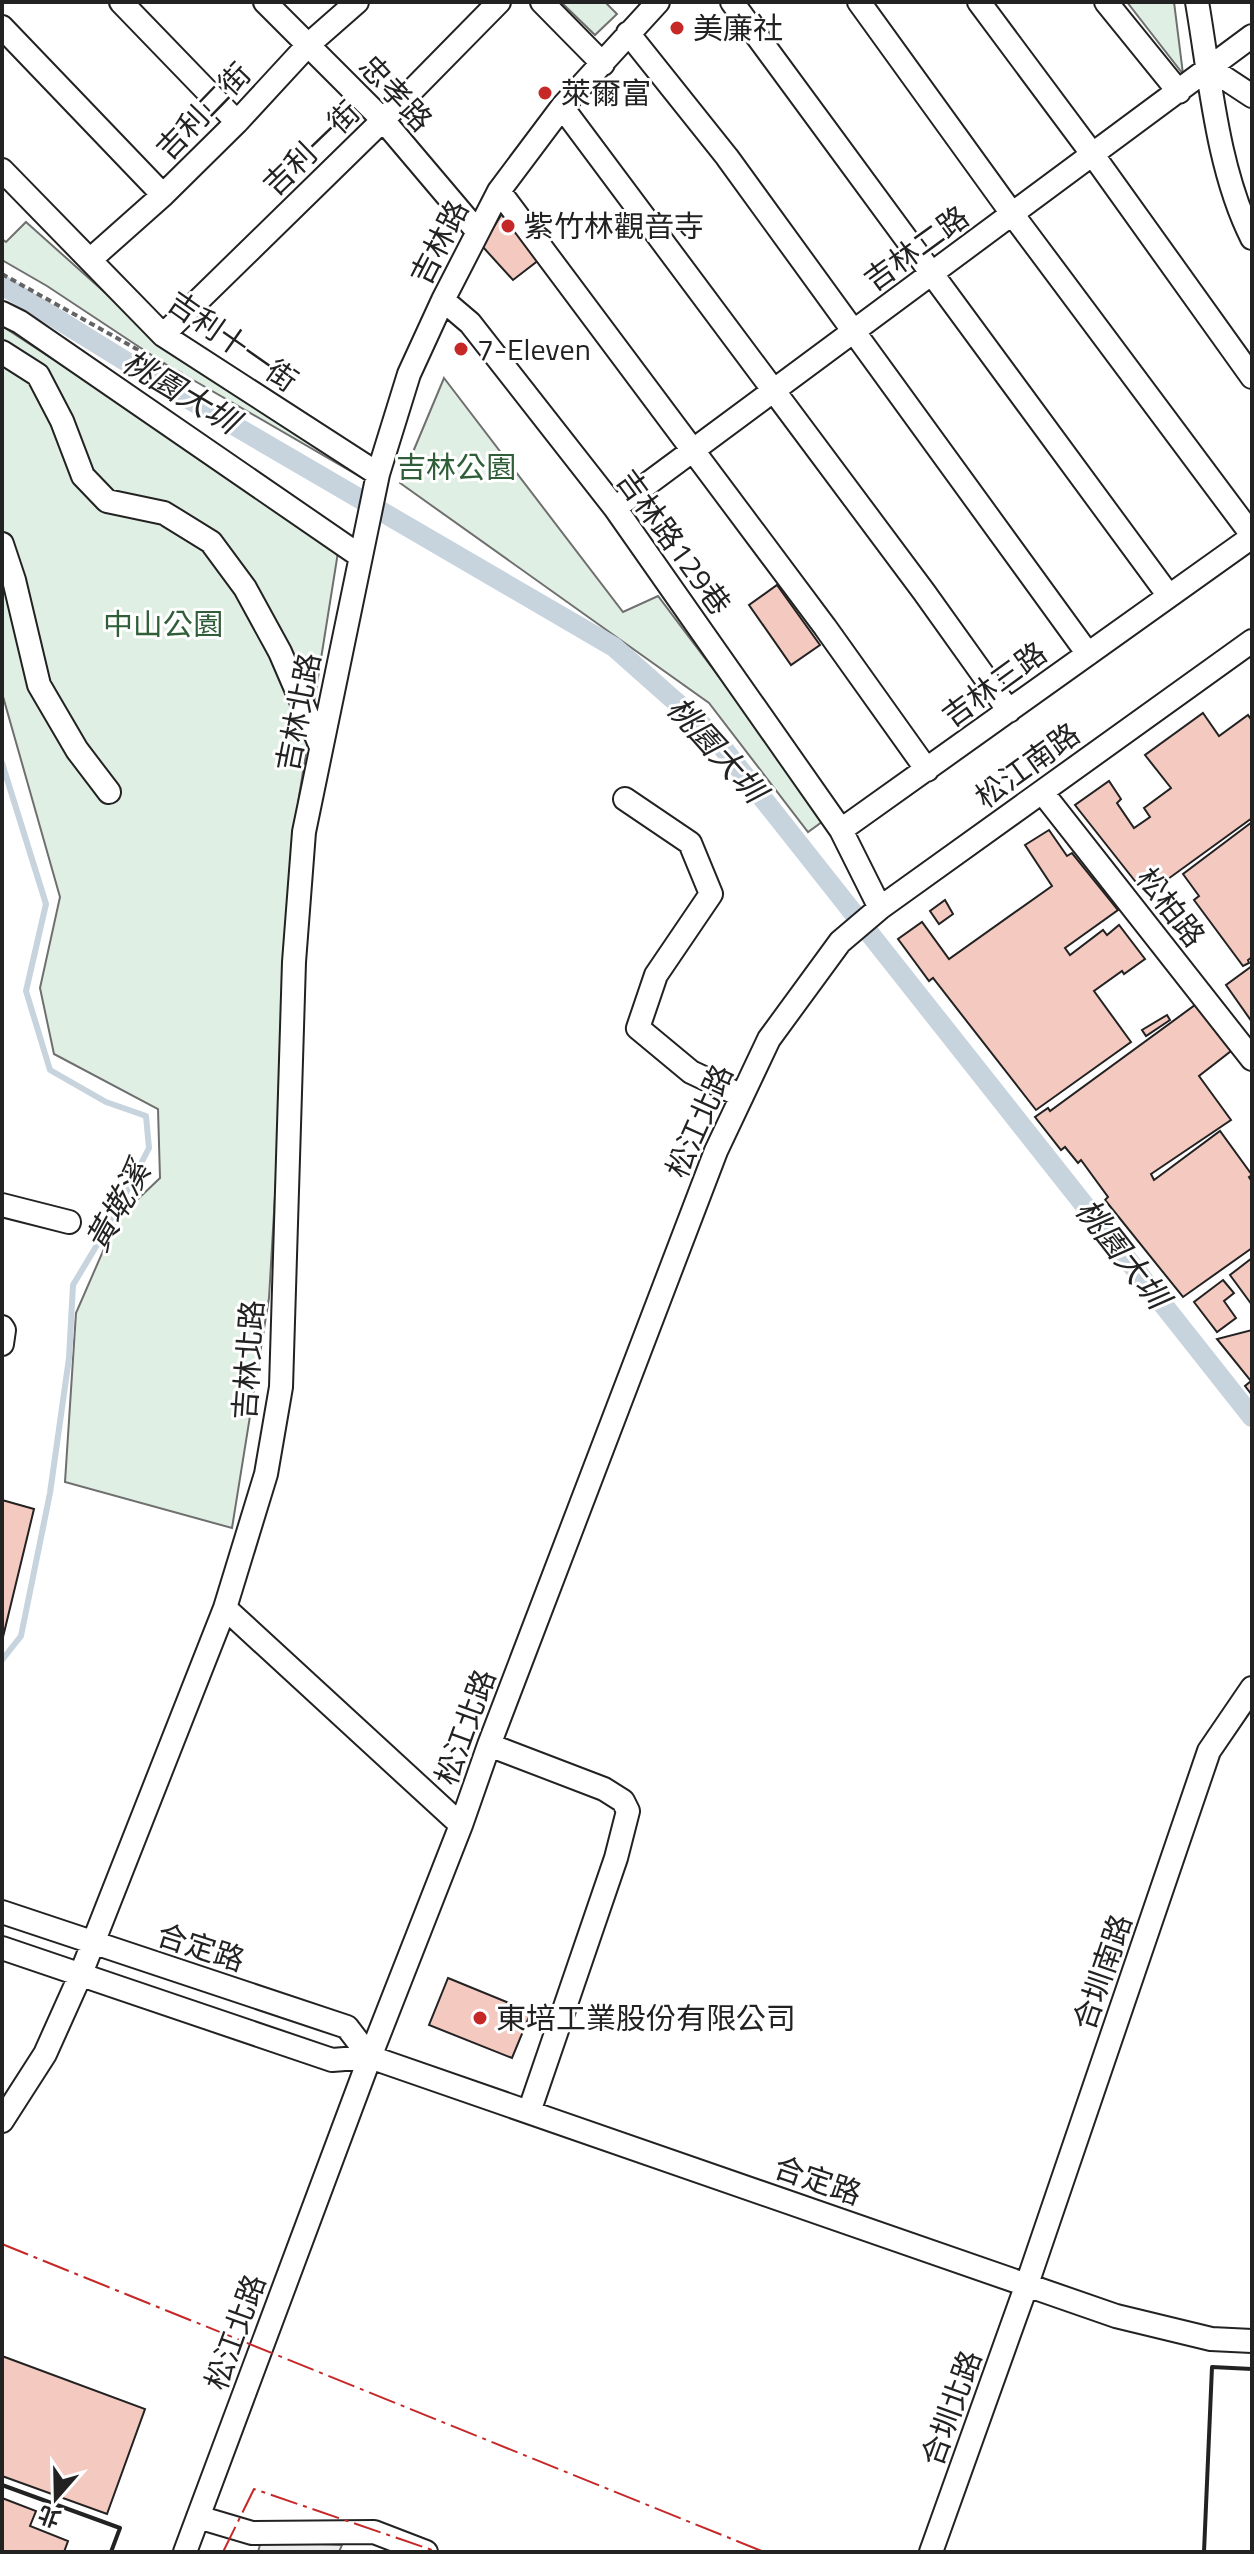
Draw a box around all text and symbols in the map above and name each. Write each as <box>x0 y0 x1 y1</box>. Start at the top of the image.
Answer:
place label: 美廉社 <box>693 5 783 51</box>
marker: 美廉社 <box>668 19 686 37</box>
street label: 忠孝路 <box>348 44 444 142</box>
street label: 吉利二街 <box>145 52 261 170</box>
place label: 萊爾富 <box>561 70 651 116</box>
marker: 萊爾富 <box>536 84 554 102</box>
street label: 吉利一街 <box>252 90 370 206</box>
street label: 吉林路 <box>398 191 480 293</box>
street label: 吉林二路 <box>854 194 978 302</box>
place label: 紫竹林觀音寺 <box>524 203 704 249</box>
marker: 紫竹林觀音寺 <box>499 217 517 235</box>
street label: 吉利十一街 <box>158 279 308 403</box>
place label: 7-Eleven <box>477 326 591 372</box>
water label: 桃園大圳 <box>114 337 252 447</box>
marker: 7-Eleven <box>452 340 470 358</box>
park label: 吉林公園 <box>396 444 516 490</box>
street label: 吉林路129巷 <box>605 460 743 624</box>
park label: 中山公園 <box>103 601 223 647</box>
street label: 吉林三路 <box>932 630 1056 738</box>
street label: 吉林北路 <box>264 649 332 775</box>
water label: 桃園大圳 <box>656 685 780 816</box>
street label: 松江南路 <box>965 711 1089 819</box>
street label: 松柏路 <box>1125 857 1217 957</box>
street label: 松江北路 <box>654 1057 744 1185</box>
water label: 黃墘溪 <box>73 1149 163 1260</box>
water label: 桃園大圳 <box>1065 1188 1184 1321</box>
street label: 吉林北路 <box>221 1299 275 1421</box>
street label: 松江北路 <box>423 1663 507 1791</box>
street label: 合圳南路 <box>1061 1908 1143 2036</box>
street label: 合定路 <box>151 1911 251 1983</box>
place label: 東培工業股份有限公司 <box>496 1995 796 2041</box>
marker: 東培工業股份有限公司 <box>471 2009 489 2027</box>
street label: 合定路 <box>768 2144 868 2216</box>
street label: 松江北路 <box>193 2268 277 2396</box>
street label: 合圳北路 <box>909 2344 993 2472</box>
north arrow <box>16 2458 96 2538</box>
text: 北 <box>33 2497 65 2537</box>

